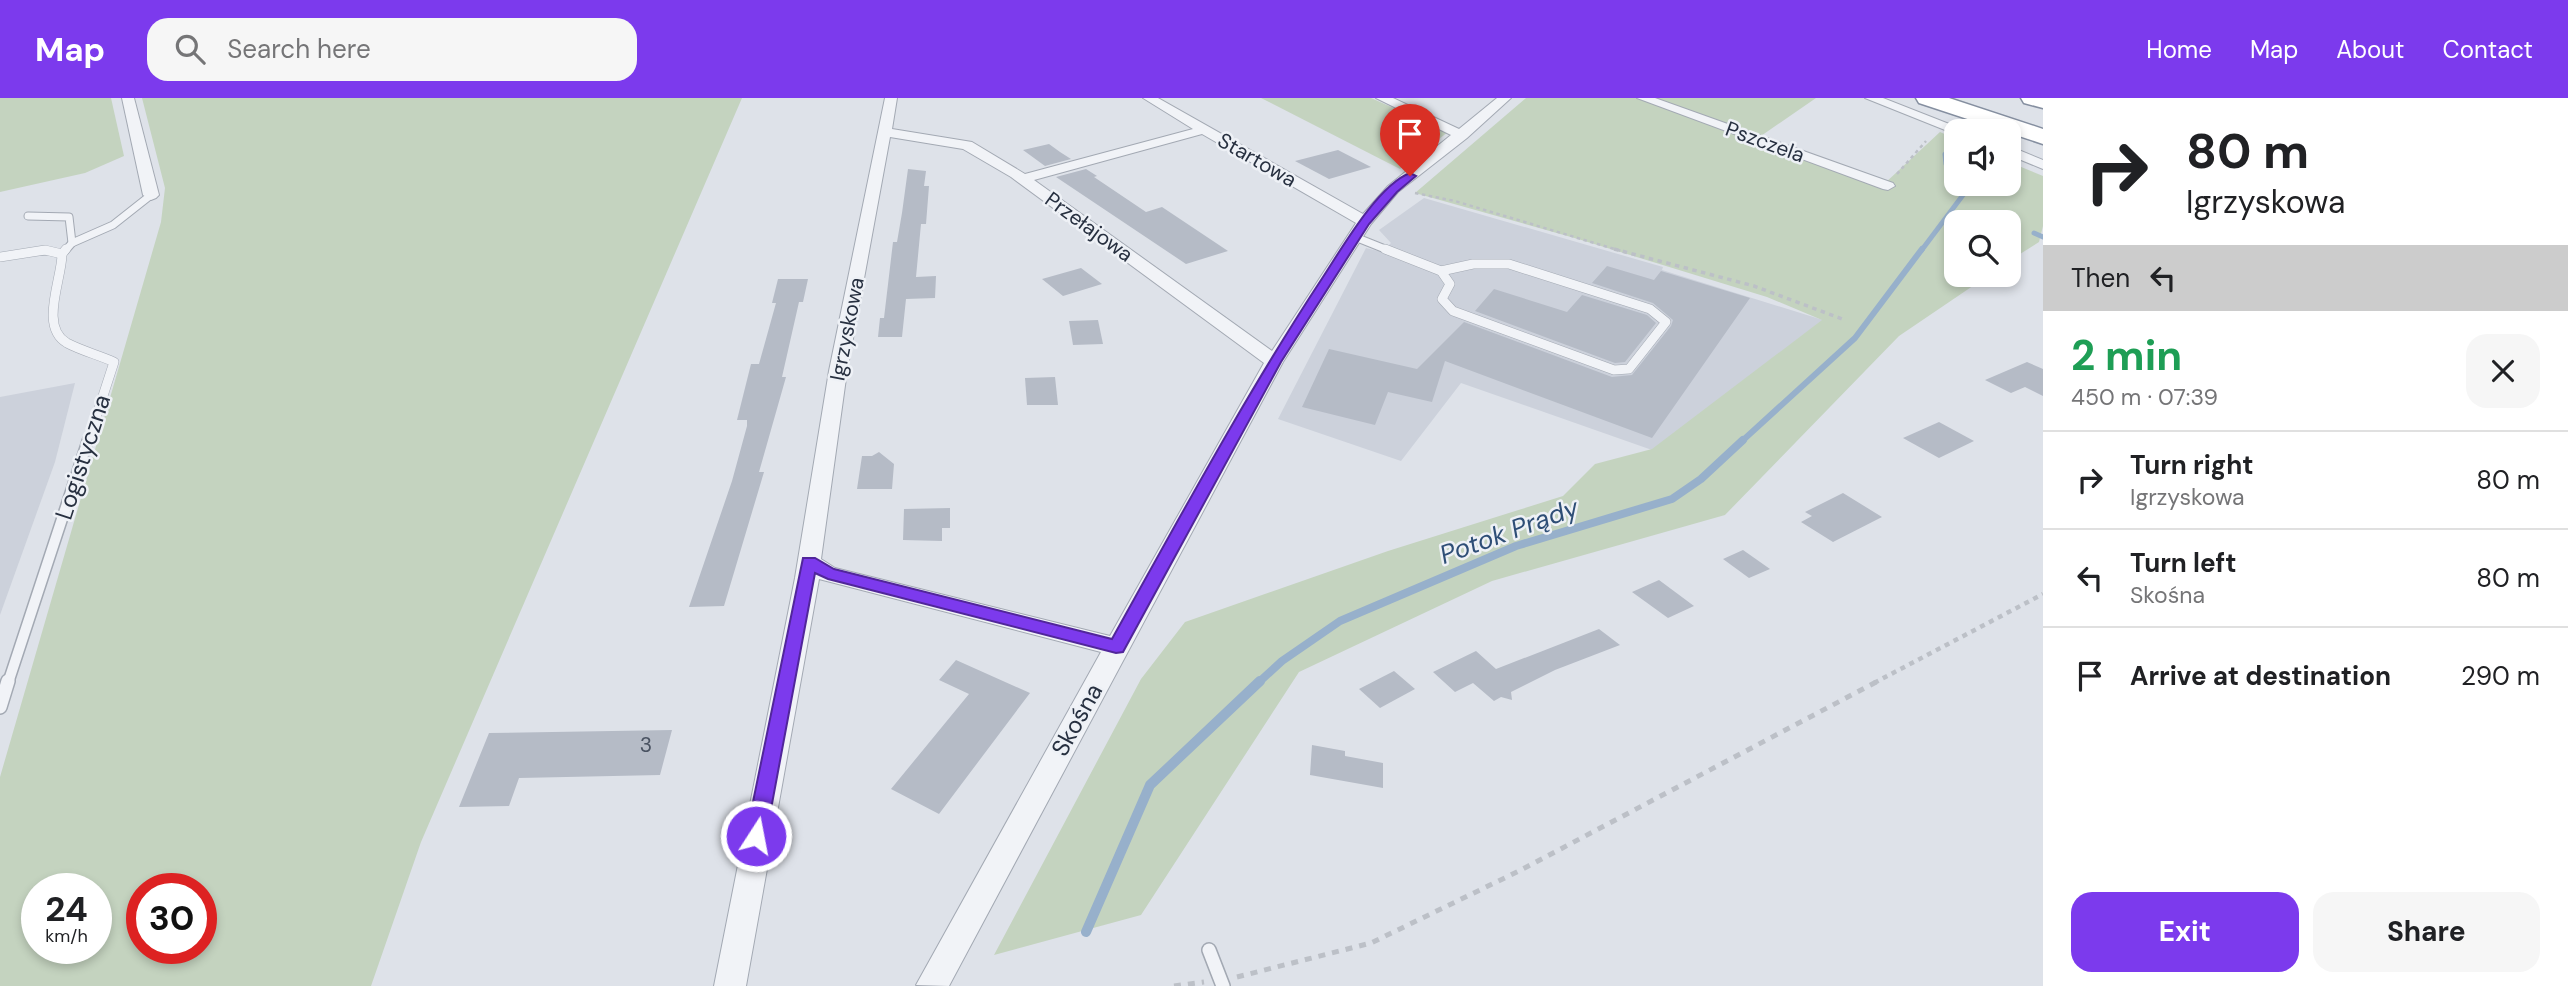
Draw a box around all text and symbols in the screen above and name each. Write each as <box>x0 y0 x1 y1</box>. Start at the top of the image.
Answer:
search box <box>147 18 637 81</box>
text: Map <box>35 28 105 71</box>
icon: search <box>171 30 209 68</box>
text: Search here <box>227 32 371 66</box>
text: Home <box>2146 34 2212 65</box>
text: Map <box>2250 34 2298 65</box>
text: About <box>2336 34 2405 65</box>
text: Contact <box>2443 34 2533 65</box>
pin <box>1380 104 1440 176</box>
icon: arrive <box>1391 115 1429 153</box>
street label: Pszczela <box>1722 115 1808 169</box>
map controls <box>1944 119 2021 287</box>
button: sound <box>1944 119 2021 196</box>
text: 80 m <box>2186 119 2309 183</box>
street label: Startowa <box>1212 126 1302 194</box>
icon: right <box>2071 126 2162 217</box>
text: Igrzyskowa <box>2186 181 2345 223</box>
street label: Przełajowa <box>1039 186 1139 268</box>
button: search <box>1944 210 2021 287</box>
icon: left <box>2144 259 2182 297</box>
text: Then <box>2071 261 2130 295</box>
street label: Igrzyskowa <box>823 275 871 383</box>
text: 2 min <box>2071 328 2182 383</box>
button: close <box>2466 334 2540 408</box>
text: 450 m · 07:39 <box>2071 382 2218 412</box>
street label: Logistyczna <box>48 390 117 523</box>
text: Turn right <box>2130 448 2254 482</box>
icon: right <box>2071 461 2109 499</box>
text: 80 m <box>2476 463 2540 497</box>
text: Igrzyskowa <box>2130 482 2245 512</box>
water label: Potok Prądy <box>1435 490 1585 572</box>
text: Turn left <box>2130 546 2237 580</box>
icon: left <box>2071 559 2109 597</box>
text: 80 m <box>2476 561 2540 595</box>
text: Skośna <box>2130 580 2205 610</box>
icon: arrive <box>2071 657 2109 695</box>
text: Arrive at destination <box>2130 659 2391 693</box>
text: 290 m <box>2461 659 2540 693</box>
street label: Skośna <box>1044 678 1109 761</box>
house number: 3 <box>640 731 652 759</box>
position arrow <box>719 799 793 873</box>
speed limit sign: 30 <box>126 873 217 964</box>
text: 24 <box>45 886 88 932</box>
button: Exit <box>2071 892 2299 972</box>
button: Share <box>2313 892 2540 972</box>
text: km/h <box>45 924 88 948</box>

